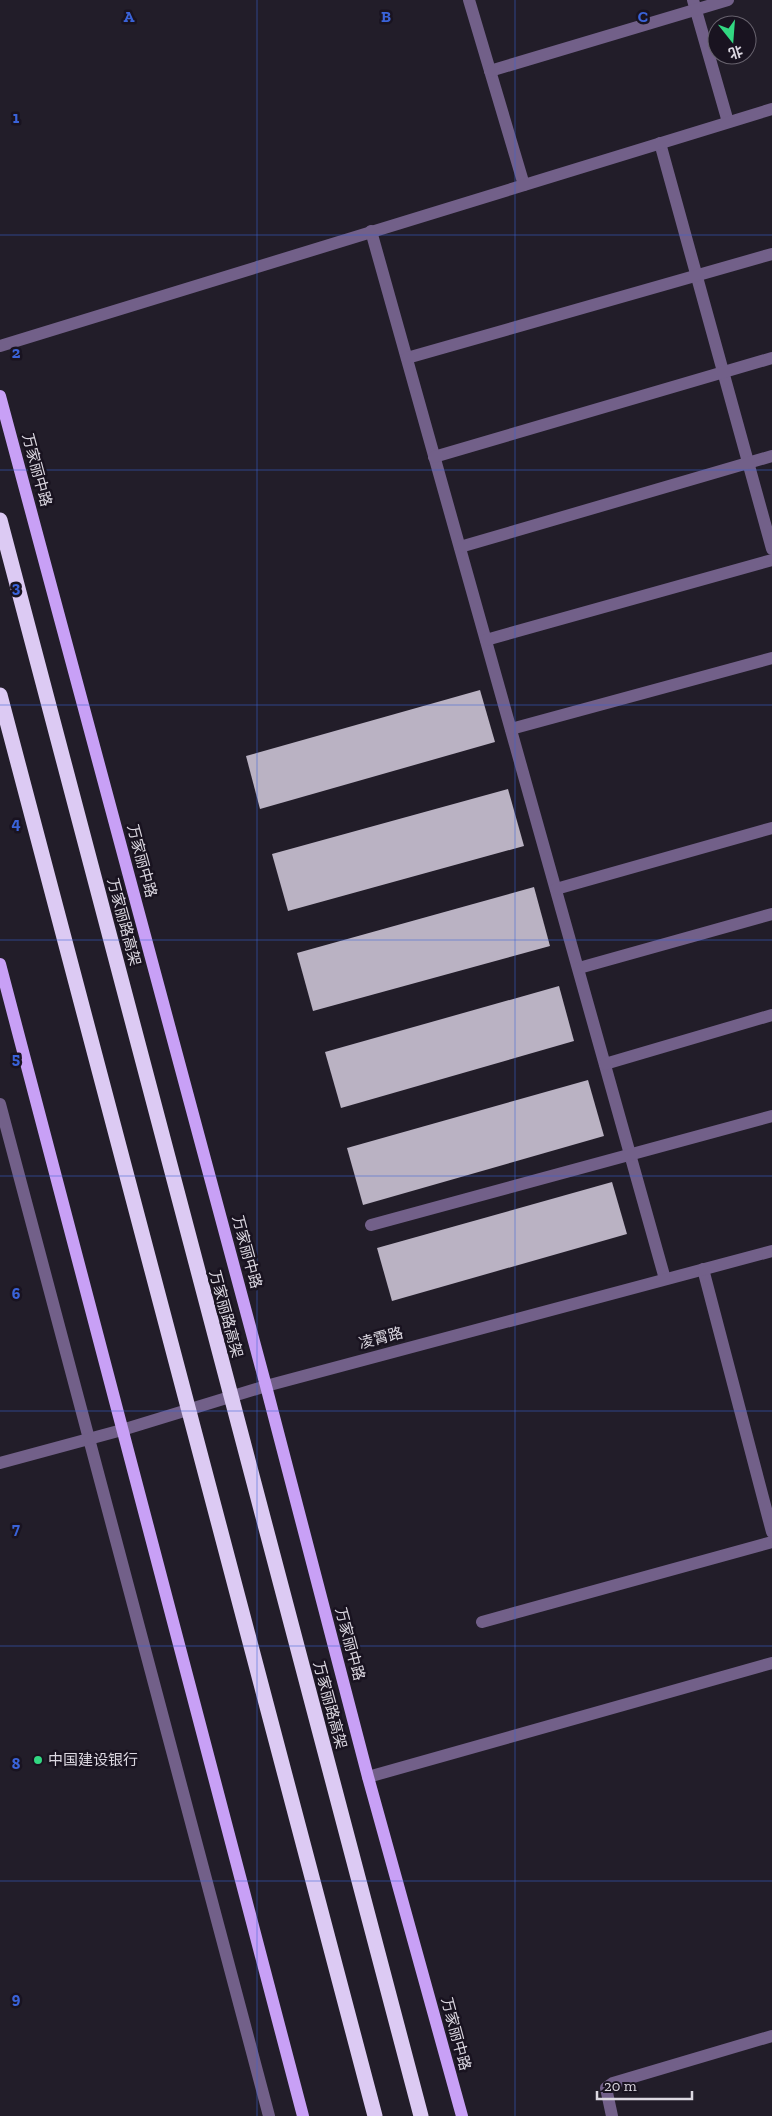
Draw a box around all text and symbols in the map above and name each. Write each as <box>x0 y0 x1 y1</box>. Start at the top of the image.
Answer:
text: A <box>124 7 135 26</box>
text: B <box>381 7 391 26</box>
text: C <box>638 7 648 26</box>
north arrow <box>707 15 757 65</box>
text: 北 <box>726 42 745 62</box>
text: 1 <box>13 108 20 127</box>
text: 2 <box>12 343 21 362</box>
street label: 万家丽中路 <box>19 431 55 509</box>
text: 3 <box>12 578 21 597</box>
text: 4 <box>11 814 21 833</box>
street label: 万家丽中路 <box>124 822 160 900</box>
street label: 万家丽路高架 <box>104 876 144 968</box>
text: 5 <box>12 1049 20 1068</box>
street label: 万家丽中路 <box>229 1213 265 1291</box>
street label: 万家丽路高架 <box>206 1268 246 1360</box>
text: 6 <box>12 1284 21 1303</box>
street label: 凌霄路 <box>357 1323 405 1353</box>
text: 7 <box>12 1519 20 1538</box>
street label: 万家丽中路 <box>332 1605 368 1683</box>
street label: 万家丽路高架 <box>310 1659 350 1751</box>
place label: 中国建设银行 <box>48 1751 138 1769</box>
text: 8 <box>12 1754 21 1773</box>
marker: 中国建设银行 <box>32 1754 44 1766</box>
text: 9 <box>12 1989 21 2008</box>
street label: 万家丽中路 <box>438 1995 474 2073</box>
scale bar <box>597 2068 692 2100</box>
text: 20 m <box>604 2077 637 2095</box>

